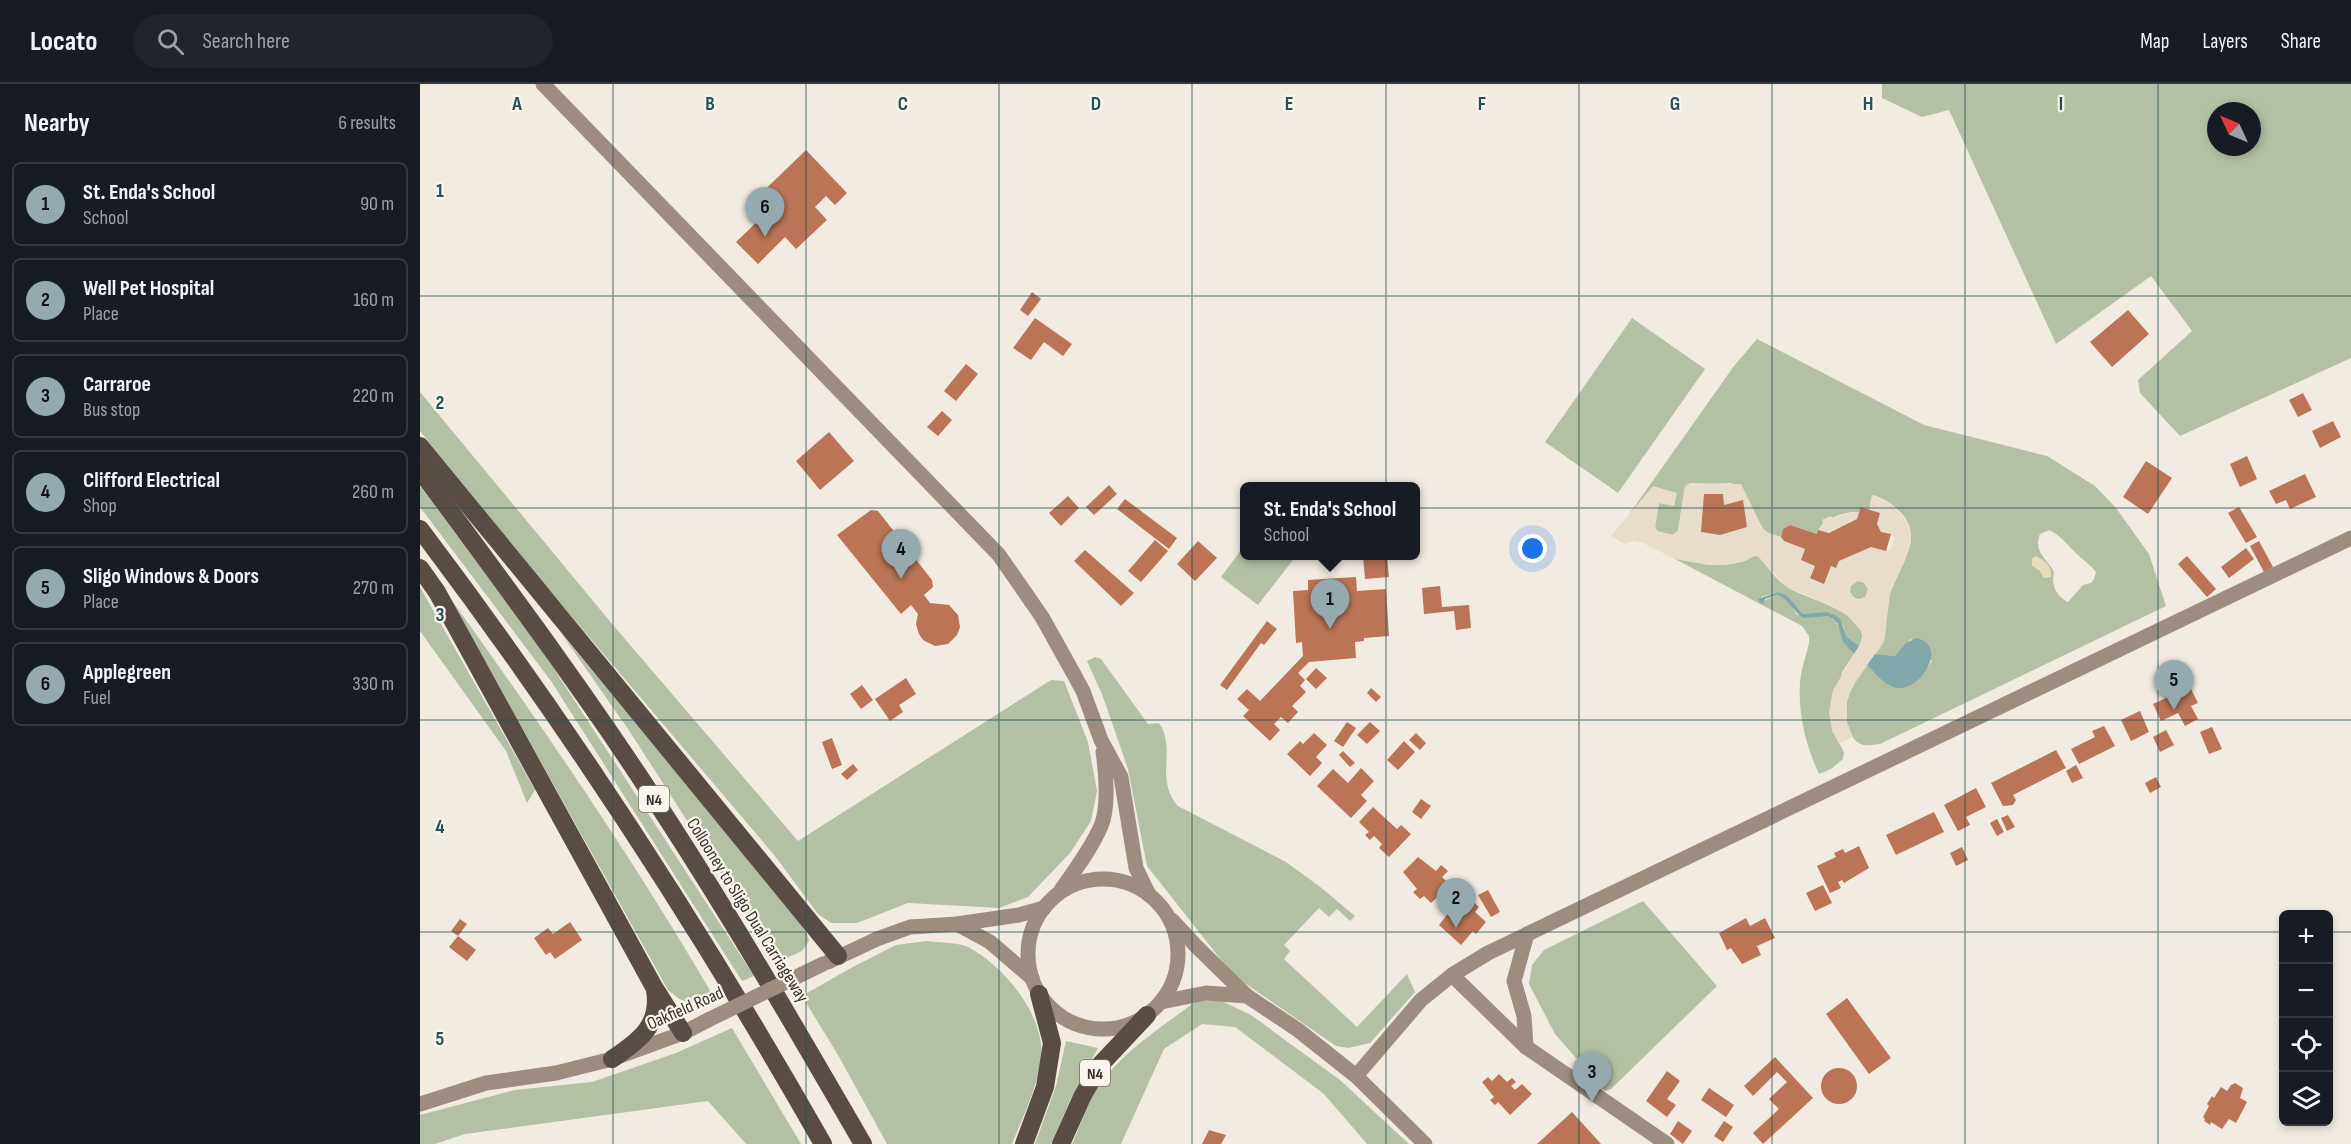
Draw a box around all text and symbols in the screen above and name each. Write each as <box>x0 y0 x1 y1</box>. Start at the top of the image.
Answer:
search box <box>133 14 553 68</box>
text: Locato <box>30 25 97 58</box>
icon: search <box>154 25 187 58</box>
text: Search here <box>202 28 290 55</box>
text: Map <box>2140 29 2169 54</box>
text: Layers <box>2202 29 2248 54</box>
text: Share <box>2281 29 2321 54</box>
text: A <box>511 92 522 116</box>
text: B <box>705 92 715 116</box>
text: C <box>898 92 908 116</box>
text: D <box>1091 92 1101 116</box>
text: E <box>1285 92 1293 116</box>
text: F <box>1478 92 1486 116</box>
text: G <box>1670 92 1680 116</box>
text: H <box>1863 92 1873 116</box>
text: I <box>2059 92 2063 116</box>
north arrow <box>2207 102 2261 156</box>
text: Nearby <box>24 108 90 139</box>
text: 6 results <box>338 111 396 135</box>
text: St. Enda's School <box>83 179 215 206</box>
text: 1 <box>436 179 444 203</box>
pin: 6 <box>746 188 784 237</box>
text: 1 <box>42 192 49 216</box>
text: 90 m <box>360 192 394 216</box>
text: School <box>83 206 128 230</box>
text: Well Pet Hospital <box>83 275 214 302</box>
text: 2 <box>41 288 50 312</box>
text: 160 m <box>353 288 394 312</box>
text: Place <box>83 302 119 326</box>
text: Carraroe <box>83 371 151 398</box>
text: 3 <box>41 384 50 408</box>
text: 220 m <box>353 384 394 408</box>
text: 2 <box>436 391 444 415</box>
text: Bus stop <box>83 398 140 422</box>
text: Clifford Electrical <box>83 467 220 494</box>
text: 4 <box>41 480 50 504</box>
text: 260 m <box>352 480 394 504</box>
popup <box>1240 482 1420 560</box>
text: Shop <box>83 494 117 518</box>
text: St. Enda's School <box>1264 496 1396 523</box>
text: School <box>1264 523 1309 547</box>
pin: 4 <box>882 530 920 579</box>
your location <box>1518 534 1547 563</box>
text: Sligo Windows & Doors <box>83 563 259 590</box>
text: 5 <box>41 576 50 600</box>
text: 270 m <box>353 576 394 600</box>
pin: 1 <box>1310 580 1350 629</box>
text: Place <box>83 590 119 614</box>
text: 3 <box>436 603 445 627</box>
text: Applegreen <box>83 659 171 686</box>
pin: 5 <box>2154 660 2194 710</box>
text: 6 <box>41 672 50 696</box>
text: 330 m <box>352 672 394 696</box>
text: Fuel <box>83 686 111 710</box>
road number: N4 <box>639 786 669 812</box>
street label: Collooney to Sligo Dual Carriageway <box>682 814 813 1006</box>
text: 4 <box>435 815 445 839</box>
pin: 2 <box>1436 878 1476 928</box>
map controls <box>2279 910 2333 1126</box>
button: + <box>2279 910 2333 964</box>
button: − <box>2279 964 2333 1018</box>
street label: Oakfield Road <box>644 982 727 1035</box>
button: locate <box>2279 1018 2333 1072</box>
text: 5 <box>436 1027 445 1051</box>
pin: 3 <box>1572 1052 1612 1102</box>
road number: N4 <box>1080 1060 1110 1086</box>
button: layers <box>2279 1072 2333 1126</box>

